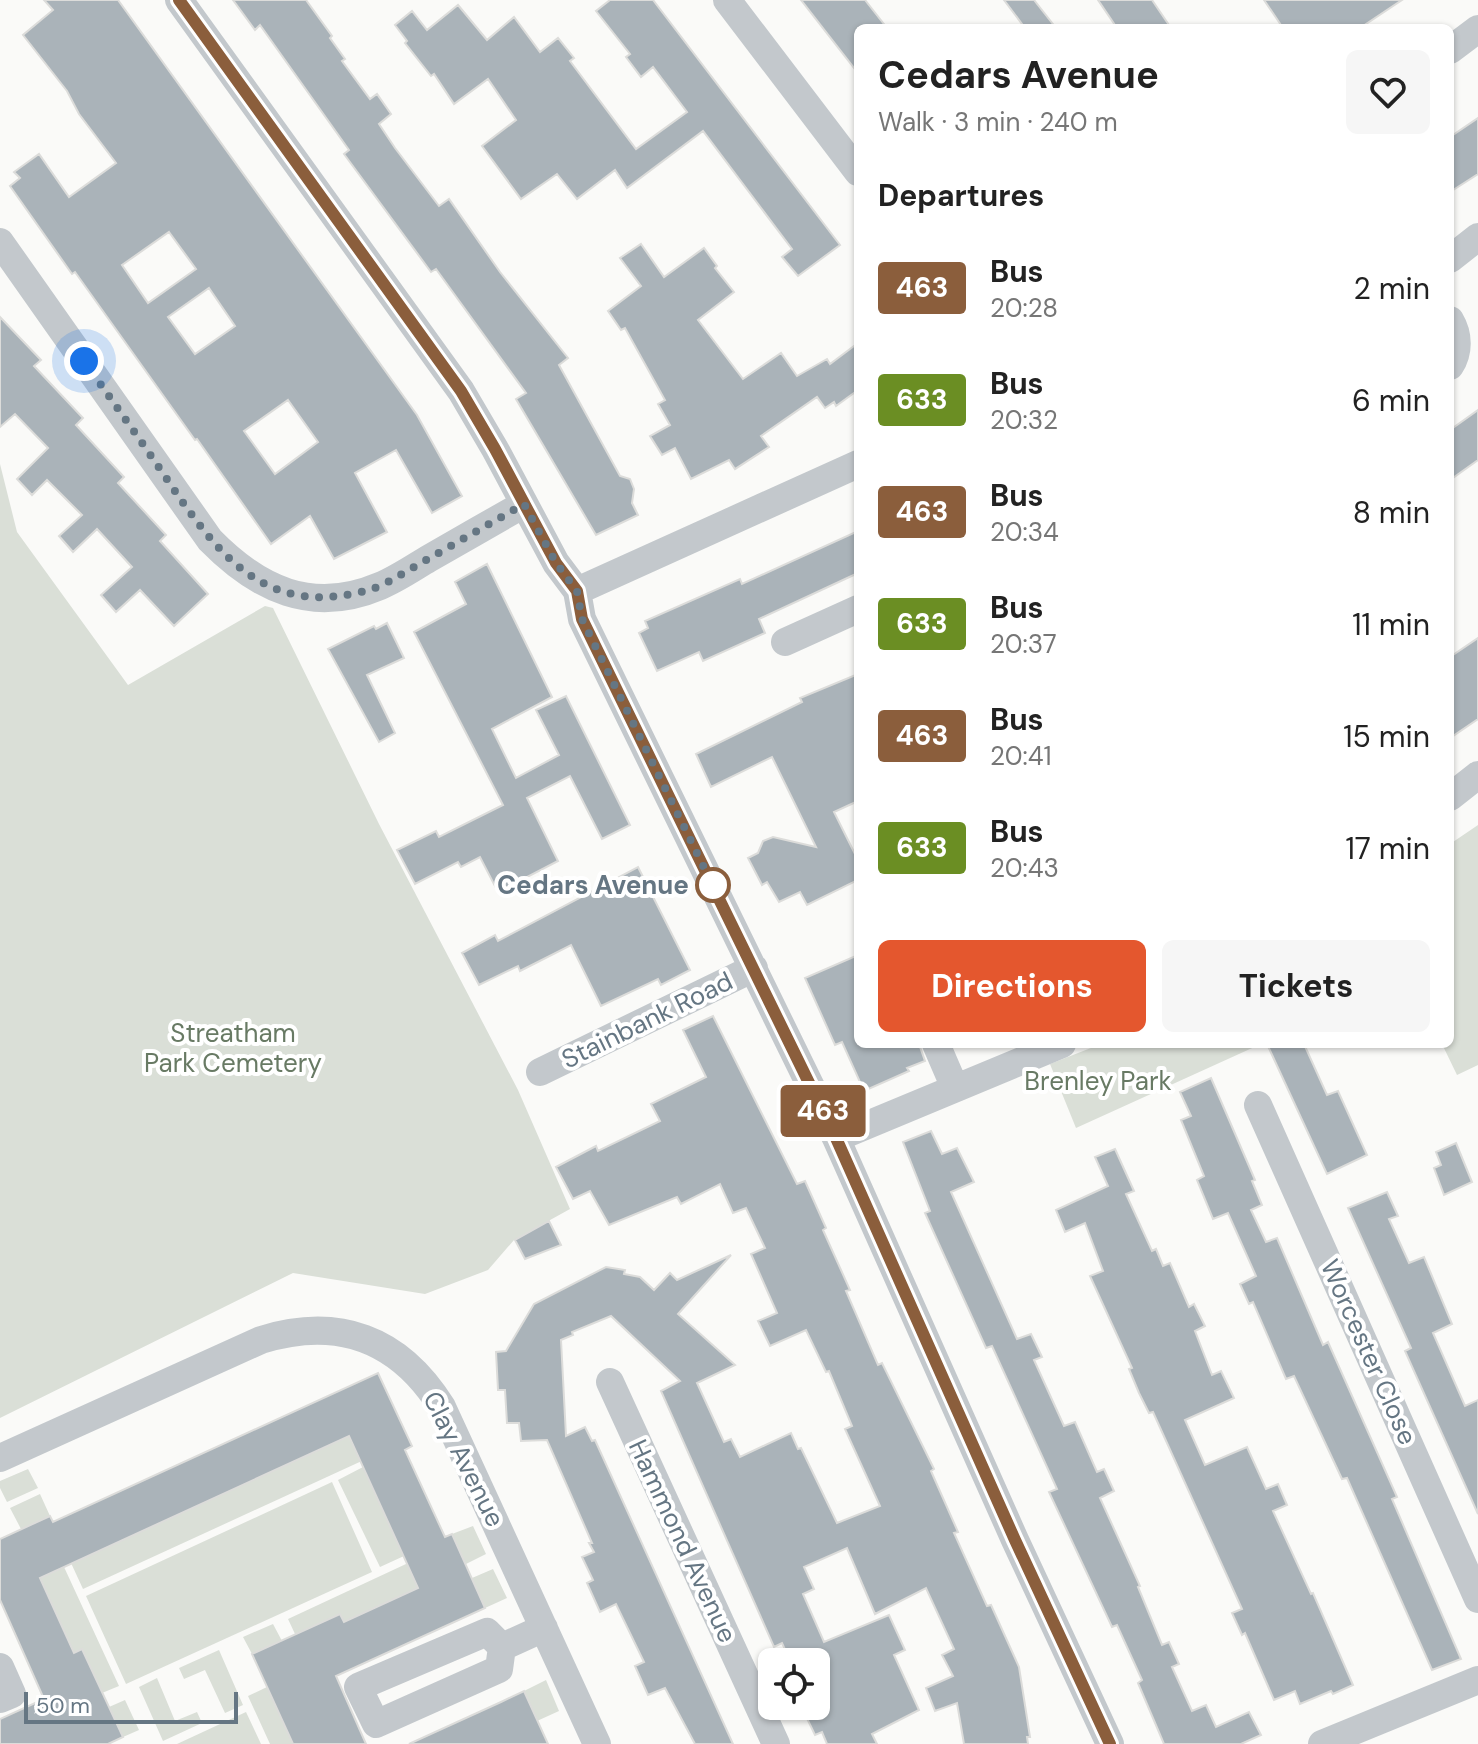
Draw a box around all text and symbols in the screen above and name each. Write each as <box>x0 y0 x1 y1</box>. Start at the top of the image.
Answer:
text: Cedars Avenue <box>878 50 1159 100</box>
button: heart <box>1346 50 1430 134</box>
text: Walk · 3 min · 240 m <box>878 105 1118 139</box>
text: Departures <box>878 176 1044 215</box>
text: Bus <box>990 252 1044 291</box>
text: 463 <box>896 269 948 306</box>
text: 2 min <box>1354 269 1430 308</box>
text: 20:28 <box>990 291 1058 325</box>
your location <box>64 341 104 381</box>
text: Bus <box>990 364 1044 403</box>
text: 633 <box>896 381 948 418</box>
text: 6 min <box>1352 381 1430 420</box>
text: 20:32 <box>990 403 1058 437</box>
text: Bus <box>990 476 1044 515</box>
text: 463 <box>896 493 948 530</box>
text: 8 min <box>1353 493 1430 532</box>
text: 20:34 <box>990 515 1059 549</box>
text: Bus <box>990 588 1044 627</box>
text: 633 <box>896 605 948 642</box>
text: 11 min <box>1352 605 1430 644</box>
text: 20:37 <box>990 627 1057 661</box>
text: Bus <box>990 700 1044 739</box>
text: 463 <box>896 717 948 754</box>
text: 15 min <box>1343 717 1430 756</box>
text: 20:41 <box>990 739 1052 773</box>
text: Bus <box>990 812 1044 851</box>
text: 633 <box>896 829 948 866</box>
text: 17 min <box>1345 829 1430 868</box>
text: 20:43 <box>990 851 1059 885</box>
place label: Cedars Avenue <box>497 868 689 902</box>
marker: Cedars Avenue <box>696 868 730 902</box>
button: Directions <box>878 940 1146 1032</box>
button: Tickets <box>1162 940 1430 1032</box>
street label: Stainbank Road <box>556 964 738 1076</box>
park label: Streatham Park Cemetery <box>144 1016 322 1080</box>
park label: Brenley Park <box>1024 1064 1172 1098</box>
line badge: 463 <box>777 1085 869 1137</box>
text: 463 <box>797 1092 849 1129</box>
street label: Worcester Close <box>1313 1254 1425 1450</box>
street label: Clay Avenue <box>415 1385 513 1533</box>
street label: Hammond Avenue <box>621 1434 745 1648</box>
map controls <box>758 1648 830 1720</box>
button: locate <box>758 1648 830 1720</box>
scale bar <box>24 1688 238 1724</box>
text: 50 m <box>36 1691 90 1720</box>

